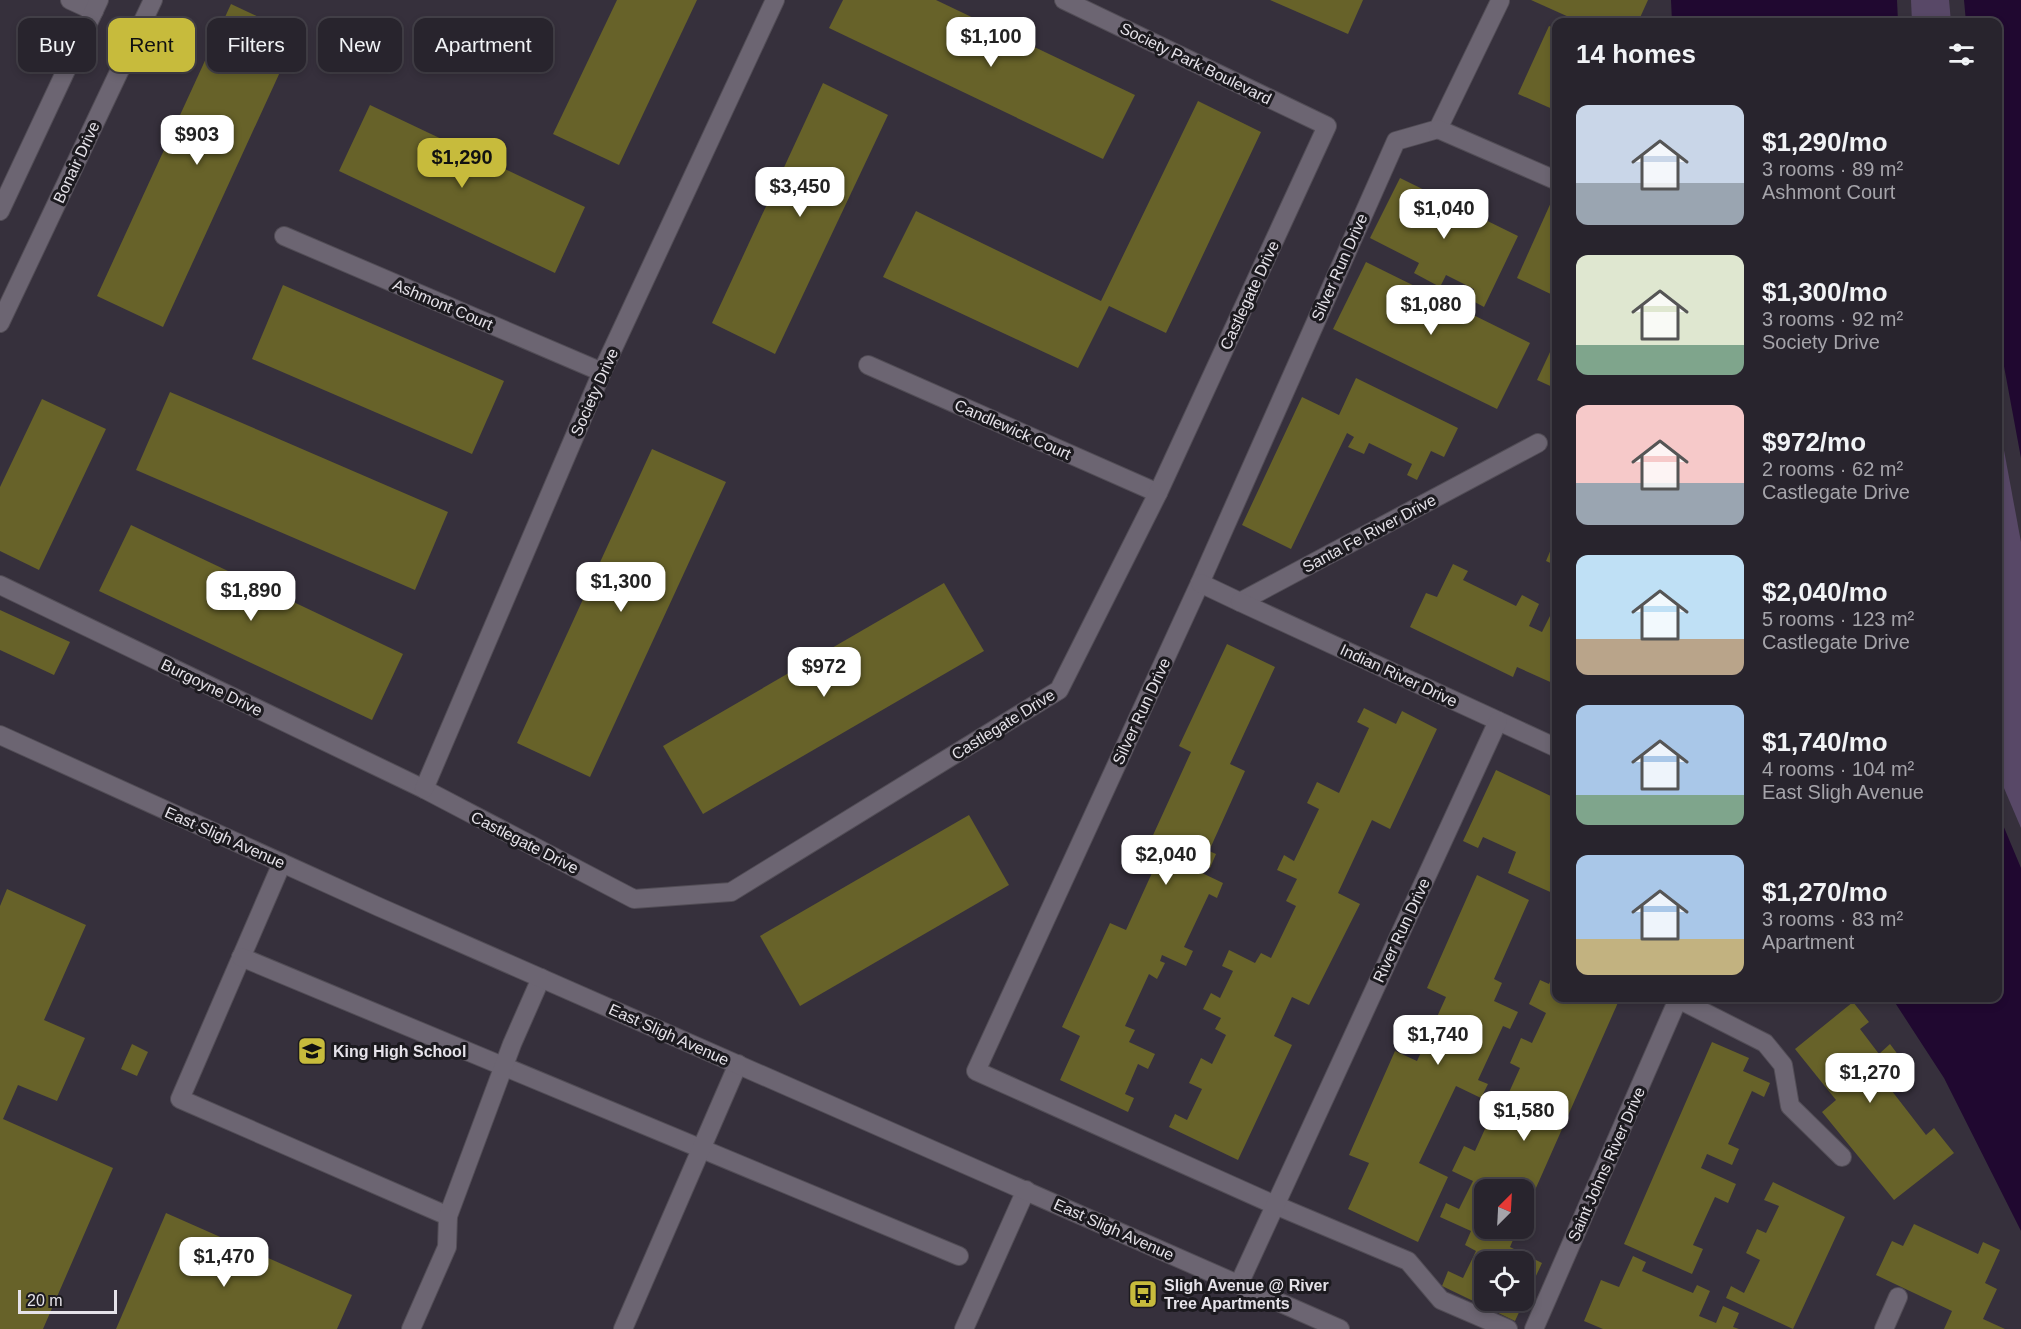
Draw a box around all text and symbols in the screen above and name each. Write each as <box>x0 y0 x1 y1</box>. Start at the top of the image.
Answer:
pin: $1,100 <box>942 17 1040 68</box>
chip: Buy <box>18 18 96 72</box>
chip: Rent <box>108 18 195 72</box>
chip: Filters <box>207 18 306 72</box>
chip: New <box>318 18 402 72</box>
chip: Apartment <box>414 18 553 72</box>
street label: Society Park Boulevard <box>1117 19 1274 108</box>
text: $1,100 <box>960 25 1022 47</box>
icon: filters <box>1945 38 1978 71</box>
text: 14 homes <box>1576 39 1696 69</box>
pin: $903 <box>161 115 233 166</box>
street label: Bonair Drive <box>50 119 103 206</box>
text: $903 <box>175 123 219 145</box>
text: $1,290/mo <box>1762 127 1888 157</box>
icon: home <box>1624 129 1696 201</box>
pin: $1,290 <box>413 138 511 189</box>
text: $1,290 <box>431 146 493 168</box>
text: 3 rooms · 89 m² <box>1762 158 1903 180</box>
pin: $3,450 <box>751 167 849 218</box>
text: $3,450 <box>769 175 831 197</box>
text: Ashmont Court <box>1762 181 1895 203</box>
pin: $1,040 <box>1395 189 1493 240</box>
text: $1,040 <box>1413 197 1475 219</box>
street label: Silver Run Drive <box>1308 211 1371 323</box>
street label: Castlegate Drive <box>1217 238 1282 352</box>
street label: Ashmont Court <box>390 276 496 333</box>
text: $1,300/mo <box>1762 277 1888 307</box>
icon: home <box>1624 279 1696 351</box>
pin: $1,080 <box>1382 285 1480 336</box>
text: $1,080 <box>1400 293 1462 315</box>
text: 3 rooms · 92 m² <box>1762 308 1903 330</box>
text: Society Drive <box>1762 331 1880 353</box>
street label: Society Drive <box>568 346 621 439</box>
street label: Candlewick Court <box>952 396 1074 463</box>
text: $972/mo <box>1762 427 1866 457</box>
icon: home <box>1624 429 1696 501</box>
text: 2 rooms · 62 m² <box>1762 458 1903 480</box>
text: Castlegate Drive <box>1762 481 1910 503</box>
street label: Santa Fe River Drive <box>1300 491 1439 576</box>
pin: $1,300 <box>572 562 670 613</box>
text: $1,300 <box>590 570 652 592</box>
pin: $1,890 <box>202 571 300 622</box>
text: $2,040/mo <box>1762 577 1888 607</box>
text: $1,890 <box>220 579 282 601</box>
icon: home <box>1624 579 1696 651</box>
text: 5 rooms · 123 m² <box>1762 608 1914 630</box>
text: Castlegate Drive <box>1762 631 1910 653</box>
street label: Indian River Drive <box>1338 641 1460 710</box>
pin: $972 <box>788 647 860 698</box>
text: $972 <box>802 655 846 677</box>
street label: Silver Run Drive <box>1109 655 1174 767</box>
street label: Burgoyne Drive <box>158 656 265 719</box>
street label: Castlegate Drive <box>949 686 1058 763</box>
text: $1,740/mo <box>1762 727 1888 757</box>
icon: home <box>1624 729 1696 801</box>
text: 4 rooms · 104 m² <box>1762 758 1914 780</box>
text: East Sligh Avenue <box>1762 781 1924 803</box>
street label: East Sligh Avenue <box>162 803 288 872</box>
street label: Castlegate Drive <box>468 808 581 877</box>
pin: $2,040 <box>1117 835 1215 886</box>
text: $2,040 <box>1135 843 1197 865</box>
street label: River Run Drive <box>1370 875 1433 985</box>
text: $1,270/mo <box>1762 877 1888 907</box>
icon: home <box>1624 879 1696 951</box>
text: 3 rooms · 83 m² <box>1762 908 1903 930</box>
text: Apartment <box>1762 931 1854 953</box>
street label: East Sligh Avenue <box>606 1000 732 1069</box>
pin: $1,740 <box>1389 1015 1487 1066</box>
text: $1,740 <box>1407 1023 1469 1045</box>
school or university icon: King High School <box>296 1035 328 1067</box>
place label: King High School <box>333 1043 466 1060</box>
pin: $1,270 <box>1821 1053 1919 1104</box>
text: $1,270 <box>1839 1061 1901 1083</box>
street label: Saint Johns River Drive <box>1565 1084 1648 1244</box>
pin: $1,580 <box>1475 1091 1573 1142</box>
text: $1,580 <box>1493 1099 1555 1121</box>
north arrow <box>1474 1179 1534 1239</box>
map controls <box>1474 1179 1534 1311</box>
street label: East Sligh Avenue <box>1051 1195 1177 1264</box>
pin: $1,470 <box>175 1237 273 1288</box>
text: $1,470 <box>193 1245 255 1267</box>
button: locate <box>1474 1251 1534 1311</box>
place label: Sligh Avenue @ River Tree Apartments <box>1164 1277 1329 1312</box>
bus stop icon: Sligh Avenue @ River Tree Apartments <box>1127 1278 1159 1310</box>
scale bar <box>18 1287 117 1314</box>
text: 20 m <box>27 1292 63 1309</box>

